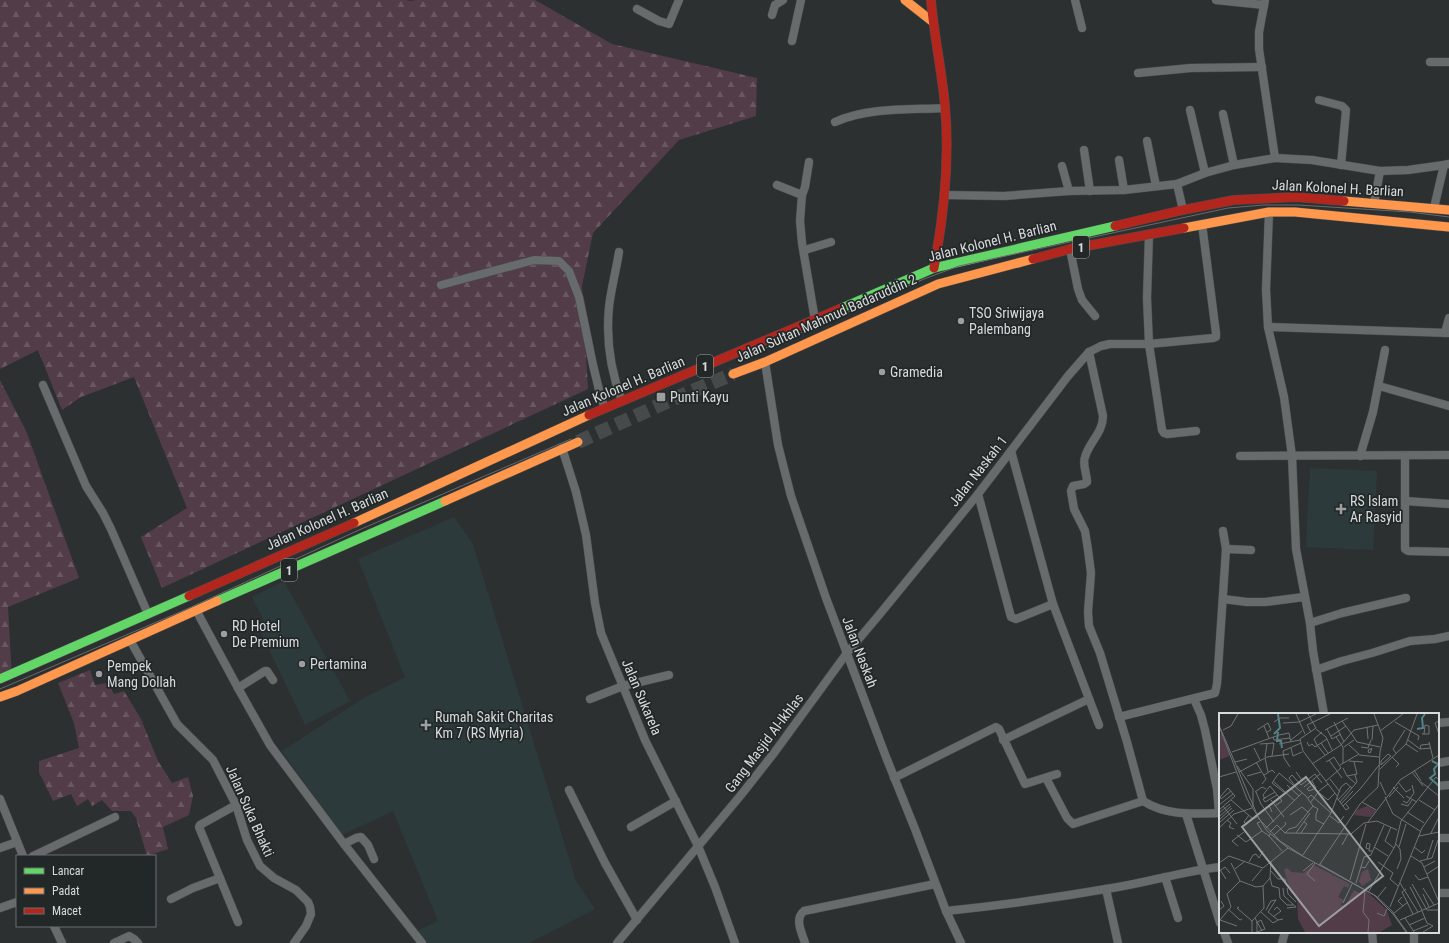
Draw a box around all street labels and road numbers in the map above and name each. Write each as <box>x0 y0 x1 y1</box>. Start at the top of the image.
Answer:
street label: Jalan Kolonel H. Barlian <box>1272 177 1404 199</box>
street label: Jalan Kolonel H. Barlian <box>926 217 1058 265</box>
road number: 1 <box>1073 236 1089 258</box>
street label: Jalan Sultan Mahmud Badaruddin 2 <box>733 271 919 365</box>
street label: Jalan Kolonel H. Barlian <box>559 353 687 419</box>
road number: 1 <box>697 355 713 377</box>
street label: Jalan Naskah 1 <box>946 433 1010 509</box>
street label: Jalan Kolonel H. Barlian <box>263 485 391 553</box>
road number: 1 <box>281 559 297 581</box>
street label: Jalan Naskah <box>839 614 881 690</box>
street label: Jalan Sukarela <box>619 657 665 737</box>
street label: Gang Masjid Al-Ikhlas <box>722 690 806 796</box>
street label: Jalan Suka Bhakti <box>223 763 277 859</box>

